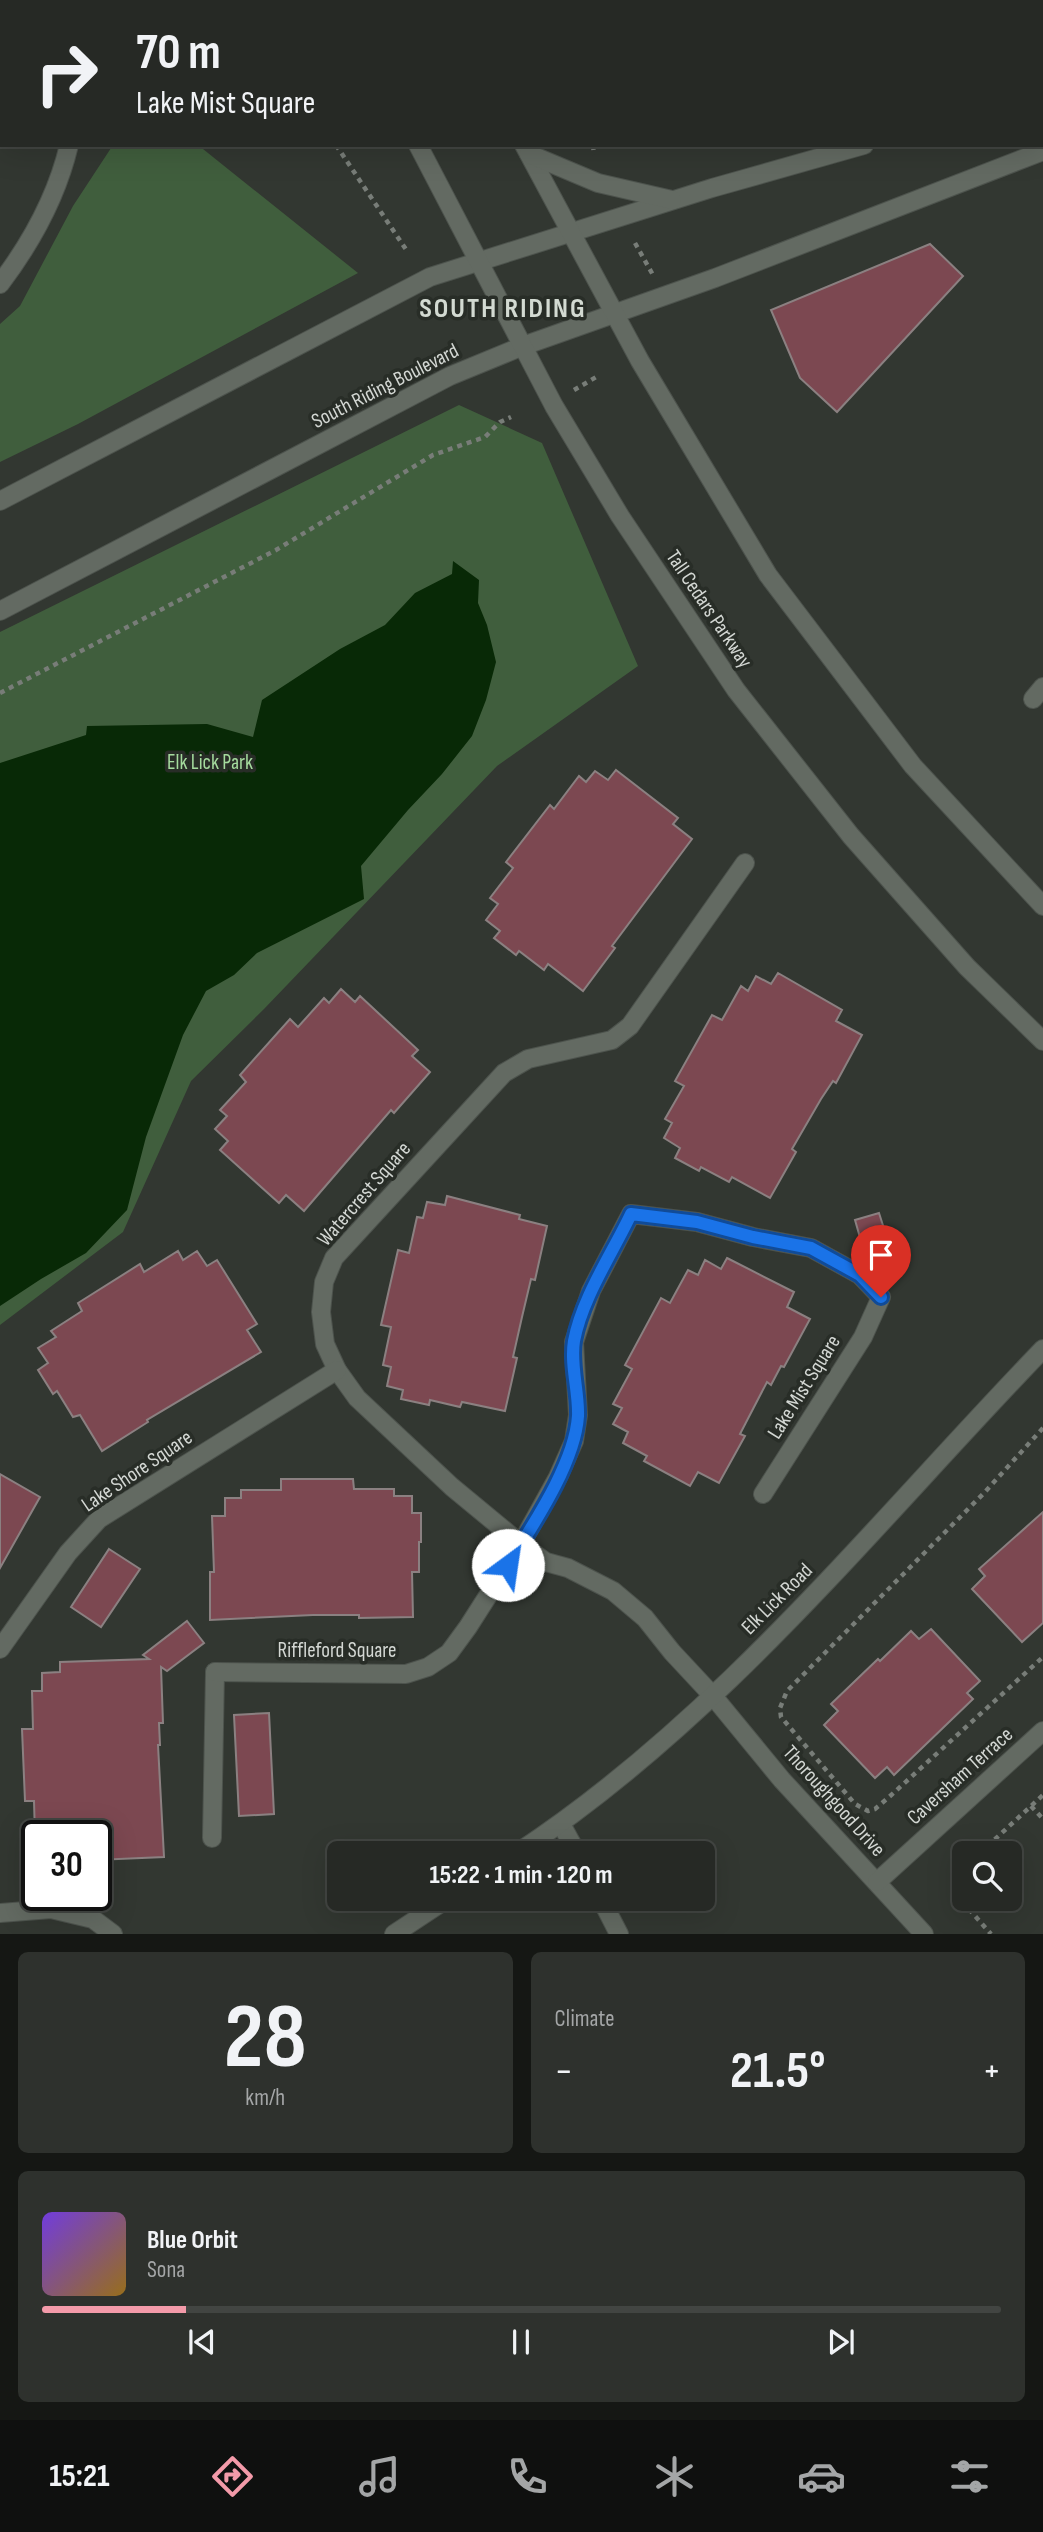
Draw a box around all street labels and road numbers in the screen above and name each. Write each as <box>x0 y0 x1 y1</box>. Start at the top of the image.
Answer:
street label: South Riding Boulevard <box>307 338 463 434</box>
street label: Tall Cedars Parkway <box>660 545 758 673</box>
street label: Watercrest Square <box>312 1137 416 1251</box>
street label: Lake Mist Square <box>762 1330 846 1444</box>
street label: Lake Shore Square <box>77 1425 197 1517</box>
street label: Elk Lick Road <box>736 1558 818 1640</box>
street label: Riffleford Square <box>278 1638 396 1663</box>
street label: Caversham Terrace <box>902 1722 1018 1830</box>
street label: Thoroughgood Drive <box>778 1740 890 1862</box>

